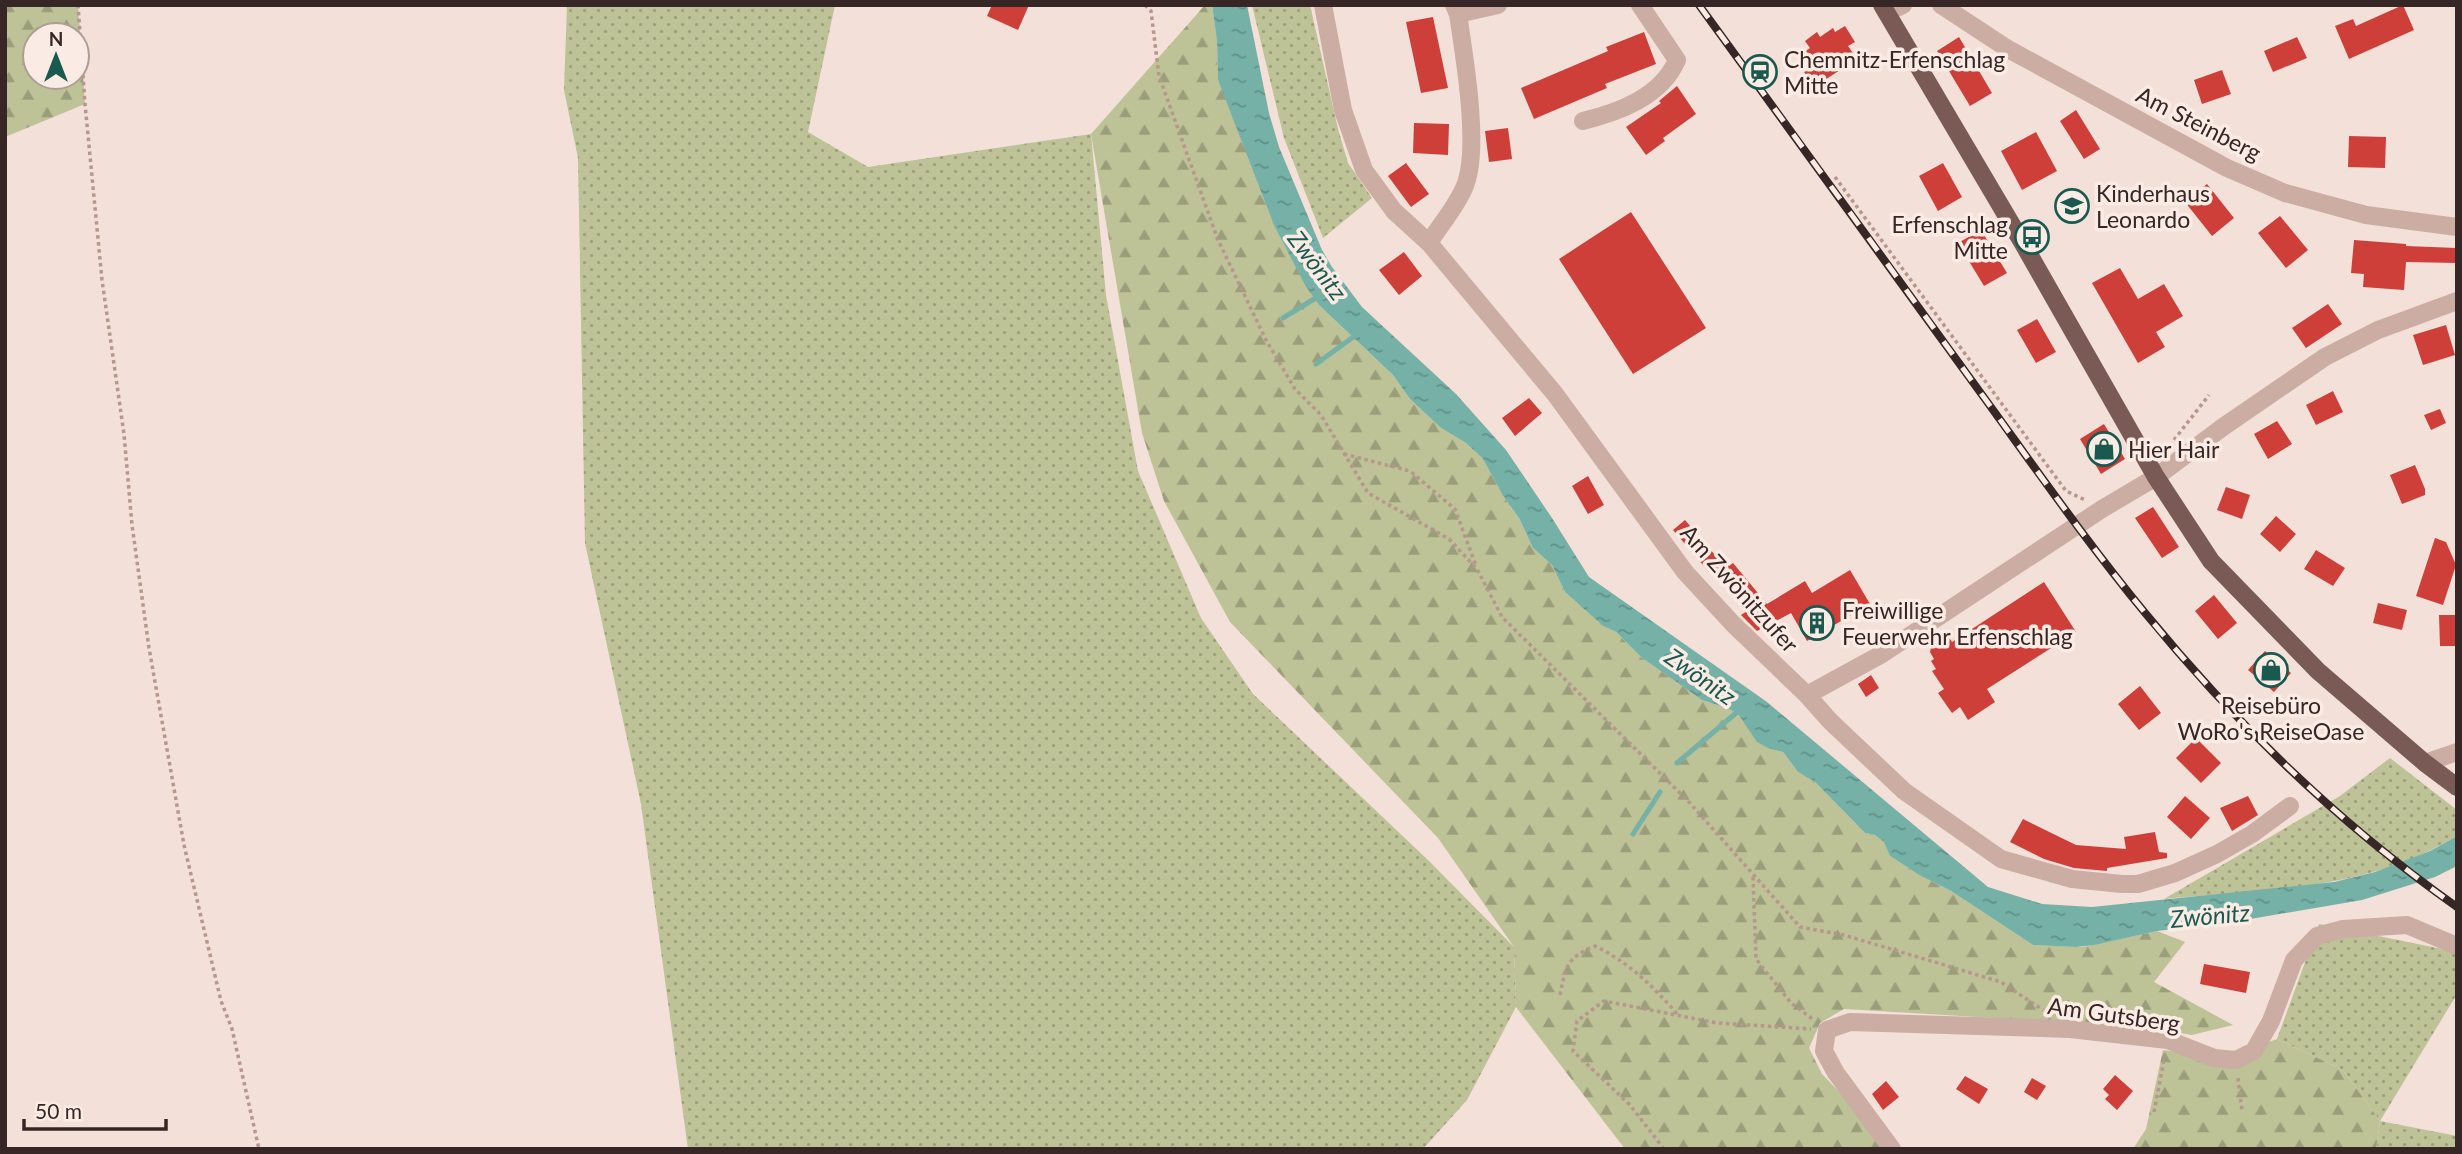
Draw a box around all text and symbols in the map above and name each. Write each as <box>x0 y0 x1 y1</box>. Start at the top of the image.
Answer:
north arrow <box>21 21 91 91</box>
text: N <box>49 27 63 50</box>
place label: Chemnitz-Erfenschlag Mitte <box>1784 45 2005 99</box>
station icon: Chemnitz-Erfenschlag Mitte <box>1741 53 1779 91</box>
street label: Am Steinberg <box>2132 80 2266 166</box>
place label: Kinderhaus Leonardo <box>2096 179 2210 233</box>
school or university icon: Kinderhaus Leonardo <box>2053 187 2091 225</box>
place label: Erfenschlag Mitte <box>1891 210 2008 264</box>
bus stop icon: Erfenschlag Mitte <box>2013 218 2051 256</box>
water label: Zwönitz <box>1282 224 1354 306</box>
shop icon: Hier Hair <box>2085 430 2123 468</box>
place label: Hier Hair <box>2128 435 2220 463</box>
street label: Am Zwönitzufer <box>1675 518 1805 658</box>
place label: Freiwillige Feuerwehr Erfenschlag <box>1842 596 2073 650</box>
building icon: Freiwillige Feuerwehr Erfenschlag <box>1798 604 1836 642</box>
water label: Zwönitz <box>1659 641 1742 711</box>
shop icon: Reisebüro WoRo's ReiseOase <box>2252 651 2290 689</box>
place label: Reisebüro WoRo's ReiseOase <box>2178 691 2364 745</box>
water label: Zwönitz <box>2168 897 2252 933</box>
street label: Am Gutsberg <box>2046 991 2182 1037</box>
scale bar <box>24 1088 166 1132</box>
text: 50 m <box>35 1098 82 1123</box>

